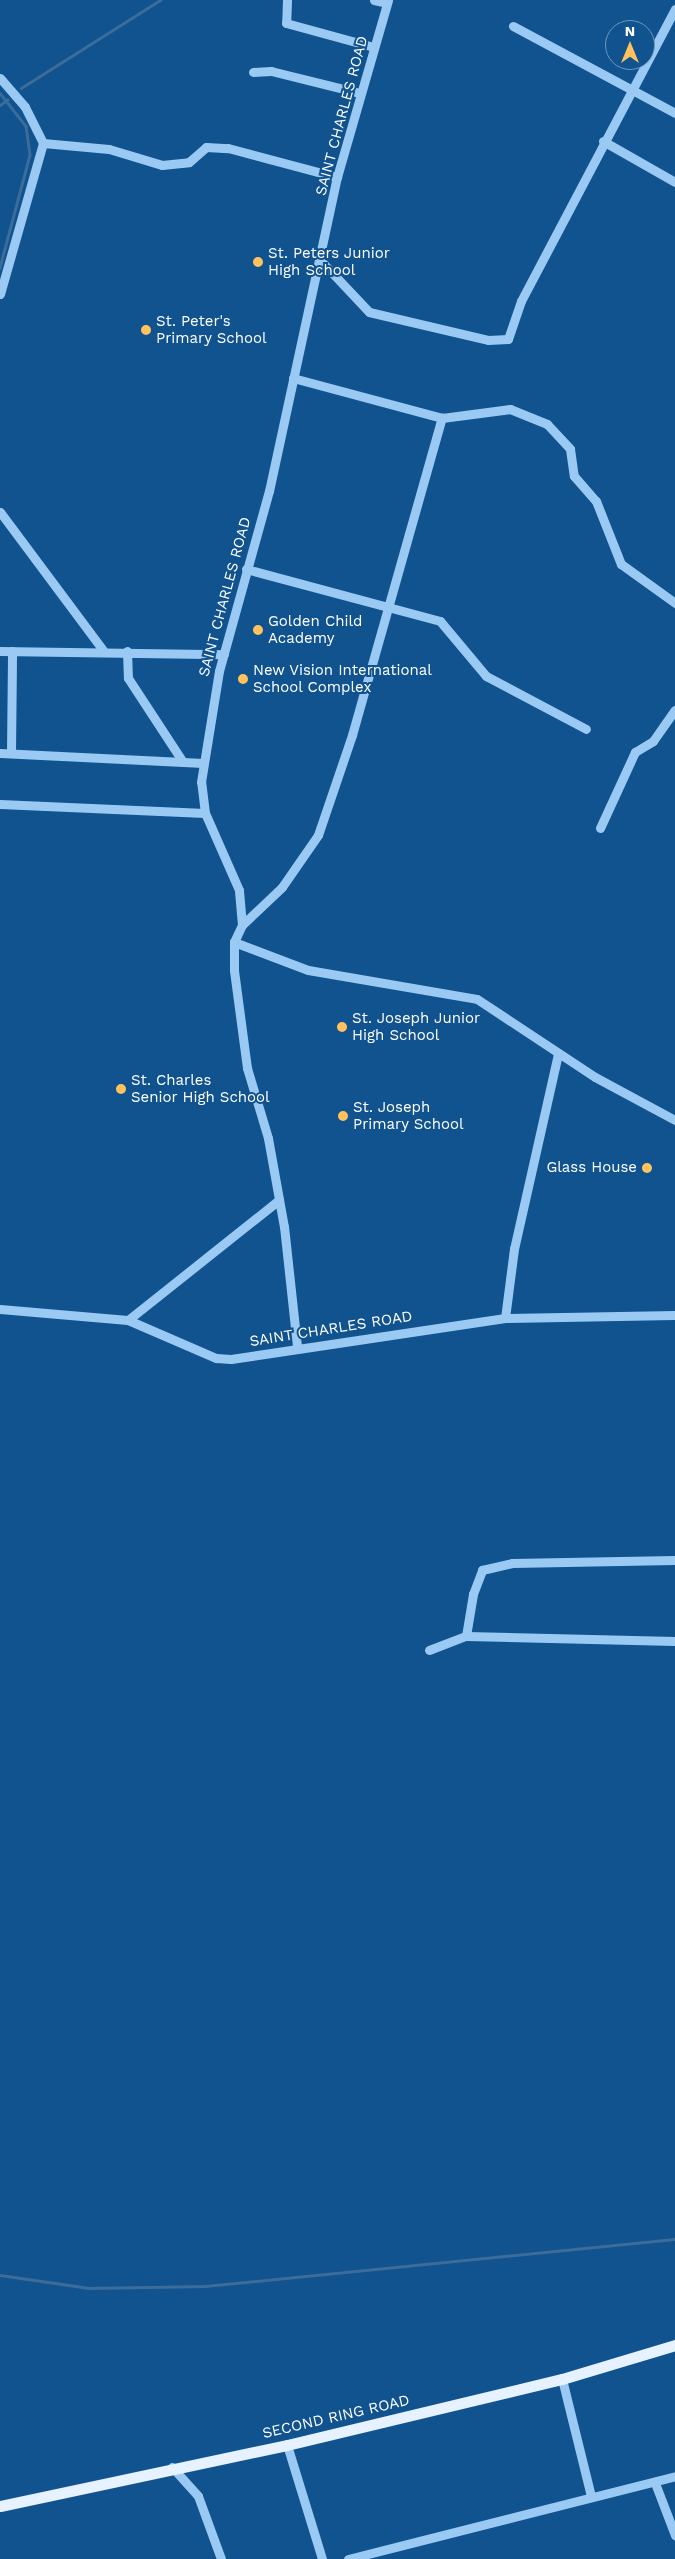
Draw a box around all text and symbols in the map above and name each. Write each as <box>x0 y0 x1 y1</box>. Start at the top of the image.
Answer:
north arrow <box>605 20 655 70</box>
text: N <box>625 23 635 39</box>
street label: SAINT CHARLES ROAD <box>312 34 372 198</box>
place label: St. Peters Junior High School <box>268 244 390 279</box>
marker: St. Peters Junior High School <box>252 256 264 268</box>
place label: St. Peter's Primary School <box>156 312 267 347</box>
marker: St. Peter's Primary School <box>140 324 152 336</box>
street label: SAINT CHARLES ROAD <box>195 515 255 679</box>
place label: Golden Child Academy <box>268 612 362 647</box>
marker: Golden Child Academy <box>252 624 264 636</box>
place label: New Vision International School Complex <box>253 661 433 696</box>
marker: New Vision International School Complex <box>237 673 249 685</box>
place label: St. Joseph Junior High School <box>352 1009 481 1044</box>
marker: St. Joseph Junior High School <box>336 1021 348 1033</box>
place label: St. Charles Senior High School <box>131 1071 270 1106</box>
marker: St. Charles Senior High School <box>115 1083 127 1095</box>
place label: St. Joseph Primary School <box>353 1098 464 1133</box>
marker: St. Joseph Primary School <box>337 1110 349 1122</box>
place label: Glass House <box>546 1159 637 1177</box>
marker: Glass House <box>641 1162 653 1174</box>
street label: SAINT CHARLES ROAD <box>248 1307 414 1351</box>
street label: SECOND RING ROAD <box>261 2391 411 2443</box>

